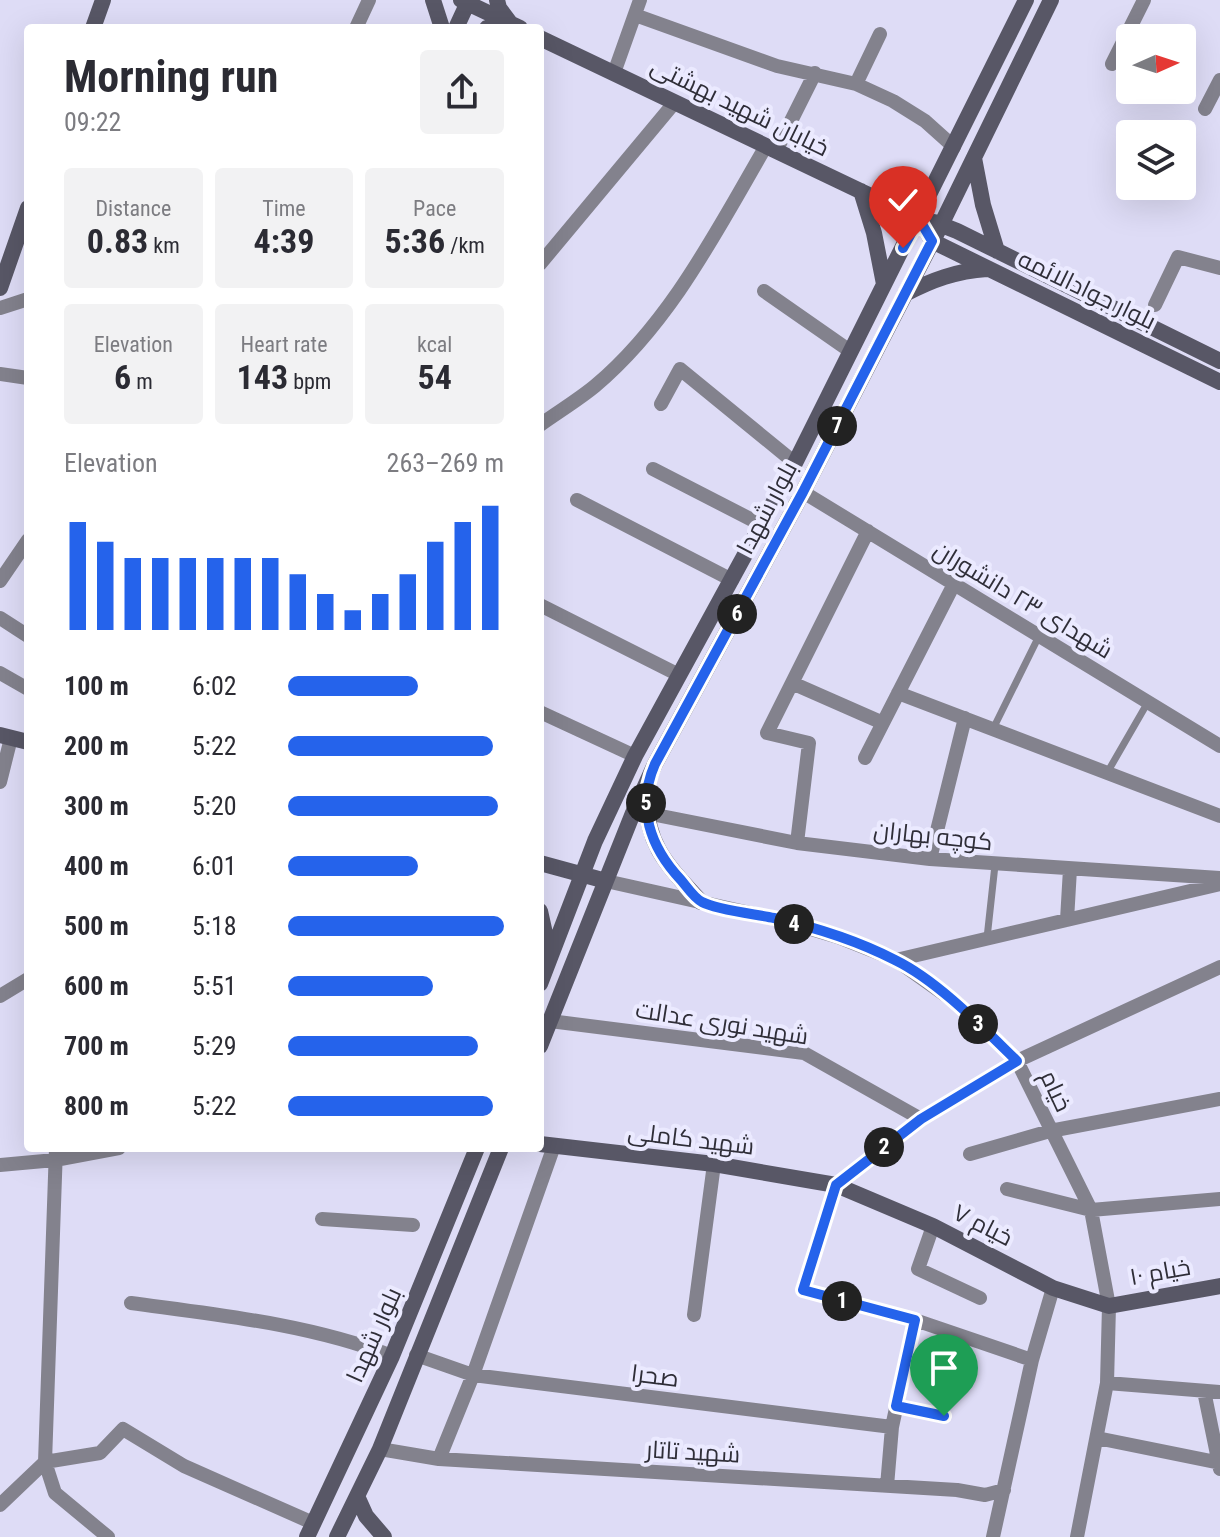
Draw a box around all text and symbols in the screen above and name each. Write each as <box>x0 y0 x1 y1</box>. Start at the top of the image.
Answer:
north arrow <box>1116 24 1196 104</box>
map controls <box>1116 24 1196 200</box>
button: share <box>420 50 504 134</box>
text: Morning run <box>64 51 278 103</box>
street label: خیابان شهید بهشتی <box>646 52 834 162</box>
text: 09:22 <box>64 107 121 137</box>
button: layers <box>1116 120 1196 200</box>
pin <box>869 166 937 248</box>
icon: check <box>881 178 925 222</box>
text: Distance <box>95 196 171 221</box>
text: Time <box>262 196 306 221</box>
text: Pace <box>413 196 456 221</box>
text: 0.83 <box>87 221 148 261</box>
text: 4:39 <box>254 221 314 261</box>
text: 5:36 <box>384 221 445 261</box>
text: km <box>148 233 180 258</box>
text: /km <box>445 233 485 258</box>
street label: بلوار جوادالائمه <box>1014 245 1160 335</box>
text: Elevation <box>94 332 173 357</box>
text: Heart rate <box>241 332 327 357</box>
text: kcal <box>417 332 452 357</box>
text: 6 <box>114 357 131 397</box>
text: 143 <box>237 357 288 397</box>
text: 54 <box>417 357 452 397</box>
text: m <box>131 369 153 394</box>
text: bpm <box>288 369 331 394</box>
pin: 7 <box>817 406 857 446</box>
text: 7 <box>831 413 843 438</box>
text: Elevation <box>64 448 158 478</box>
text: 263–269 m <box>387 448 504 478</box>
street label: بلوار شهدا <box>731 457 803 559</box>
street label: شهدای ۲۳ دانشوران <box>928 535 1118 665</box>
pin: 6 <box>717 594 757 634</box>
text: 6 <box>731 601 743 626</box>
text: 100 m <box>64 671 129 701</box>
text: 6:02 <box>192 671 237 701</box>
text: 200 m <box>64 731 129 761</box>
text: 5:22 <box>192 731 237 761</box>
pin: 5 <box>626 783 666 823</box>
text: 5 <box>640 790 652 815</box>
text: 300 m <box>64 791 129 821</box>
text: 5:20 <box>192 791 237 821</box>
street label: کوچه بهاران <box>872 816 994 858</box>
text: 400 m <box>64 851 129 881</box>
text: 6:01 <box>192 851 237 881</box>
pin: 4 <box>774 904 814 944</box>
text: 500 m <box>64 911 129 941</box>
text: 5:18 <box>192 911 237 941</box>
text: 4 <box>788 911 800 936</box>
text: 600 m <box>64 971 129 1001</box>
text: 5:51 <box>192 971 237 1001</box>
street label: شهید نوری عدالت <box>634 996 810 1050</box>
pin: 3 <box>958 1004 998 1044</box>
text: 3 <box>972 1011 984 1036</box>
text: 700 m <box>64 1031 129 1061</box>
text: 5:29 <box>192 1031 237 1061</box>
street label: خیام <box>1033 1066 1078 1117</box>
text: 800 m <box>64 1091 129 1121</box>
text: 5:22 <box>192 1091 237 1121</box>
street label: شهید کاملی <box>626 1117 756 1161</box>
pin: 2 <box>864 1127 904 1167</box>
text: 2 <box>878 1134 890 1159</box>
street label: خیام ۷ <box>948 1198 1017 1254</box>
street label: خیام ۱۰ <box>1127 1253 1193 1293</box>
pin: 1 <box>822 1281 862 1321</box>
street label: بلوار شهدا <box>341 1283 407 1387</box>
text: 1 <box>836 1288 848 1313</box>
pin <box>910 1334 978 1416</box>
icon: arrive <box>922 1346 966 1390</box>
street label: صحرا <box>630 1359 680 1393</box>
street label: شهید تاتار <box>643 1435 741 1468</box>

